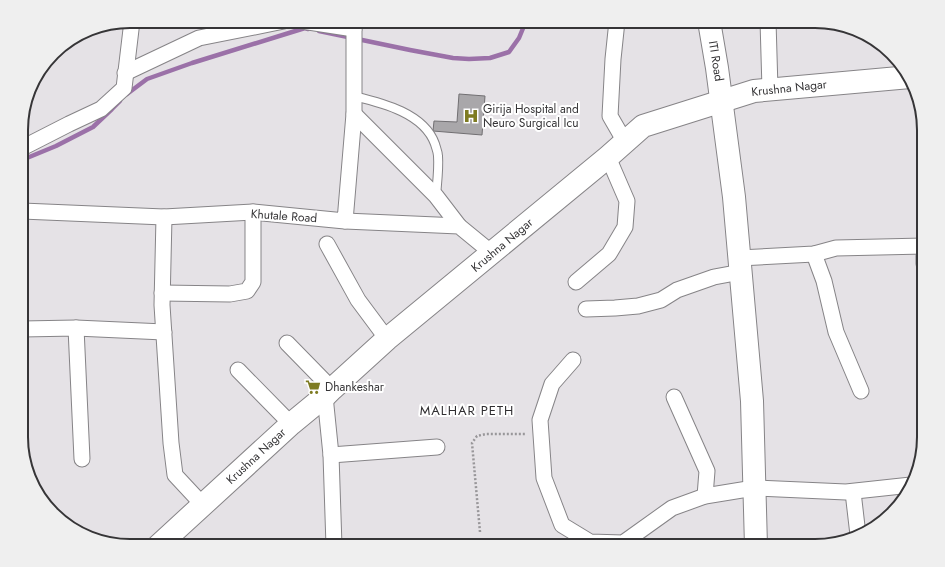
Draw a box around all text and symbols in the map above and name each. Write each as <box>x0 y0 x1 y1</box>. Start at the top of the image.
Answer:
street label: ITI Road <box>704 39 728 83</box>
street label: Krushna Nagar <box>750 75 829 101</box>
place label: Girija Hospital and Neuro Surgical Icu <box>483 100 579 132</box>
hospital icon: Girija Hospital and Neuro Surgical Icu <box>462 107 480 125</box>
street label: Khutale Road <box>250 205 318 227</box>
street label: Krushna Nagar <box>467 213 537 276</box>
supermarket icon: Dhankeshar <box>304 378 322 396</box>
place label: Dhankeshar <box>325 378 385 396</box>
district label: MALHAR PETH <box>420 401 514 420</box>
street label: Krushna Nagar <box>222 423 291 488</box>

